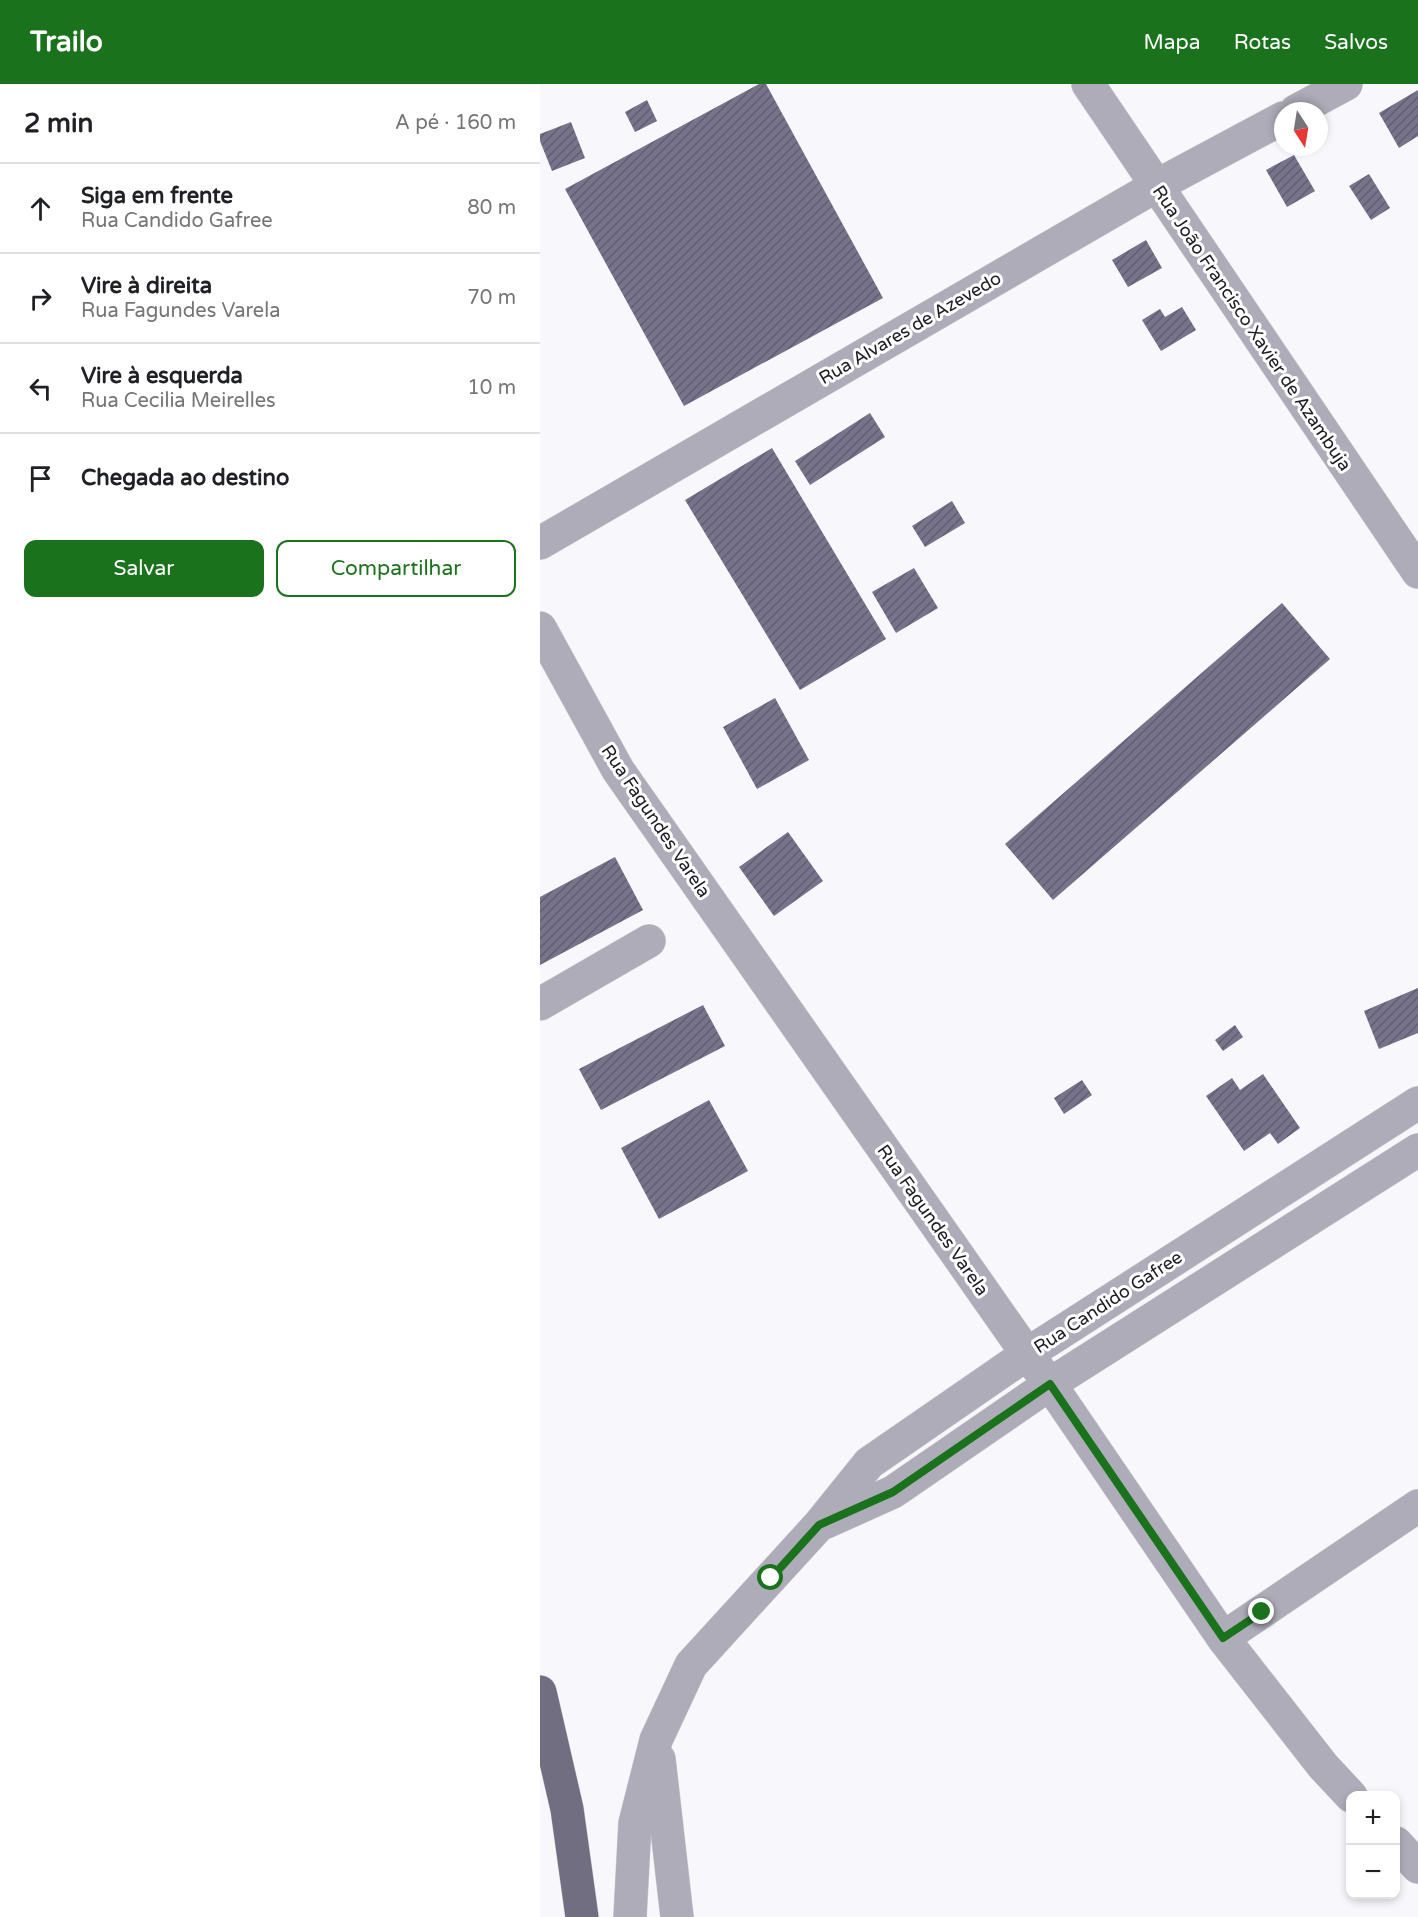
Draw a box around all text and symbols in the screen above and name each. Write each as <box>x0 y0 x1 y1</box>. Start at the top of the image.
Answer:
text: Trailo <box>30 25 103 59</box>
text: Mapa <box>1143 30 1201 55</box>
text: Rotas <box>1234 30 1291 55</box>
text: Salvos <box>1324 30 1388 55</box>
north arrow <box>1274 102 1328 156</box>
text: 2 min <box>24 108 93 139</box>
text: A pé · 160 m <box>395 111 516 135</box>
street label: Rua João Francisco Xavier de Azambuja <box>1148 181 1356 475</box>
text: Siga em frente <box>81 183 233 209</box>
icon: ahead <box>24 192 57 225</box>
text: 80 m <box>467 196 516 220</box>
text: Rua Candido Gafree <box>81 209 273 233</box>
street label: Rua Alvares de Azevedo <box>815 267 1005 389</box>
text: Vire à direita <box>81 273 212 299</box>
icon: right <box>24 282 57 315</box>
text: 70 m <box>467 286 516 310</box>
text: Rua Fagundes Varela <box>81 299 280 323</box>
text: Vire à esquerda <box>81 363 243 389</box>
icon: left <box>24 372 57 405</box>
text: 10 m <box>467 376 516 400</box>
text: Rua Cecilia Meirelles <box>81 389 276 413</box>
icon: arrive <box>24 462 57 495</box>
text: Chegada ao destino <box>81 465 289 491</box>
button: Salvar <box>24 540 264 597</box>
button: Compartilhar <box>276 540 516 597</box>
street label: Rua Fagundes Varela <box>597 740 715 902</box>
street label: Rua Fagundes Varela <box>873 1140 993 1300</box>
street label: Rua Candido Gafree <box>1030 1246 1186 1358</box>
route start <box>757 1564 783 1590</box>
route end <box>1248 1598 1274 1624</box>
map controls <box>1346 1791 1400 1899</box>
button: + <box>1346 1791 1400 1845</box>
button: − <box>1346 1845 1400 1899</box>

